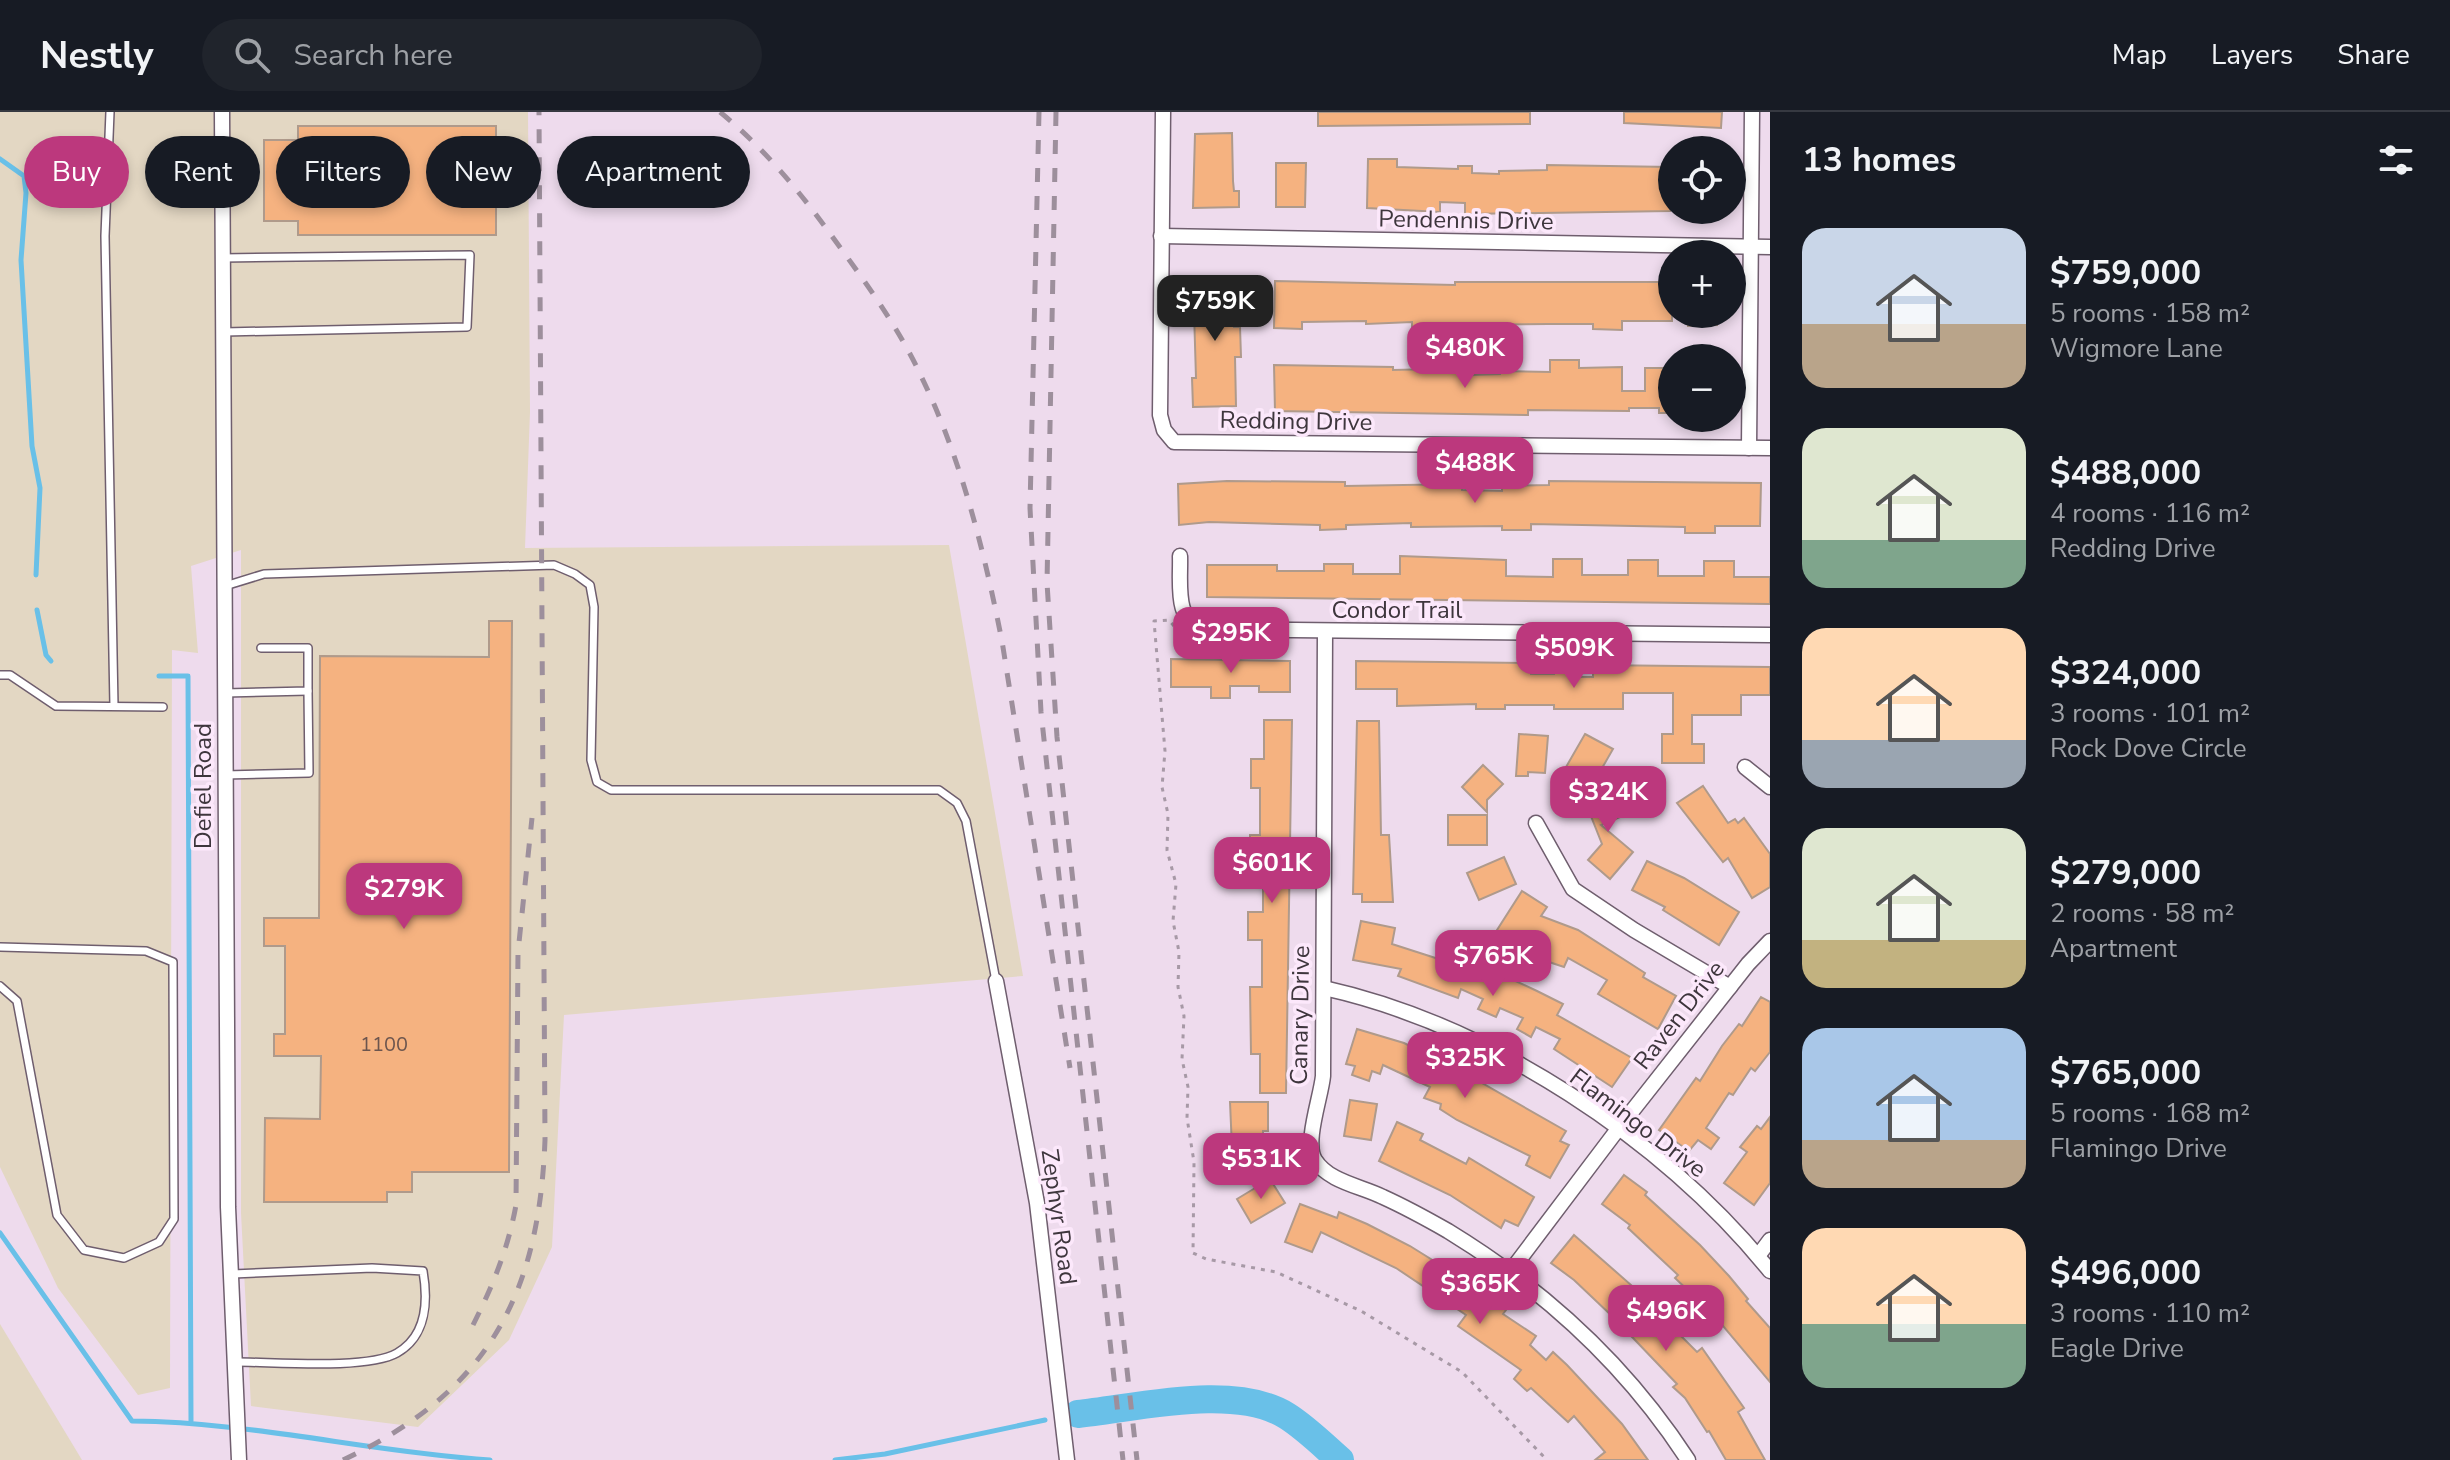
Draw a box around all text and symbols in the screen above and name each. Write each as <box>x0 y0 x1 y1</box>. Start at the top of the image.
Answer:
search box <box>202 19 762 91</box>
text: Nestly <box>40 30 154 81</box>
icon: search <box>230 33 274 77</box>
text: Search here <box>294 35 453 76</box>
text: Map <box>2112 36 2167 74</box>
text: Layers <box>2211 36 2293 74</box>
text: Share <box>2337 36 2410 74</box>
chip: Buy <box>24 136 129 208</box>
chip: Rent <box>145 136 260 208</box>
chip: Filters <box>276 136 410 208</box>
chip: New <box>426 136 541 208</box>
chip: Apartment <box>557 136 750 208</box>
map controls <box>1658 136 1746 432</box>
button: locate <box>1658 136 1746 224</box>
text: 13 homes <box>1802 137 1956 183</box>
icon: filters <box>2374 138 2418 182</box>
street label: Pendennis Drive <box>1378 202 1554 238</box>
button: + <box>1658 240 1746 328</box>
text: $759,000 <box>2050 250 2201 296</box>
icon: home <box>1866 260 1962 356</box>
pin: $759K <box>1159 275 1271 343</box>
text: $759K <box>1175 283 1255 318</box>
text: 5 rooms · 158 m² <box>2050 296 2250 331</box>
pin: $480K <box>1409 322 1521 390</box>
text: $480K <box>1425 330 1505 365</box>
text: Wigmore Lane <box>2050 331 2223 366</box>
button: − <box>1658 344 1746 432</box>
street label: Redding Drive <box>1219 404 1373 438</box>
pin: $488K <box>1419 437 1531 505</box>
text: $488K <box>1435 445 1515 480</box>
text: $488,000 <box>2050 450 2201 496</box>
icon: home <box>1866 460 1962 556</box>
text: 4 rooms · 116 m² <box>2050 496 2250 531</box>
text: Redding Drive <box>2050 531 2216 566</box>
street label: Condor Trail <box>1332 594 1462 626</box>
pin: $295K <box>1175 607 1287 675</box>
text: $295K <box>1191 615 1271 650</box>
pin: $509K <box>1518 622 1630 690</box>
text: $509K <box>1534 630 1614 665</box>
text: $324,000 <box>2050 650 2201 696</box>
icon: home <box>1866 660 1962 756</box>
text: 3 rooms · 101 m² <box>2050 696 2250 731</box>
street label: Defiel Road <box>187 723 219 849</box>
text: Rock Dove Circle <box>2050 731 2247 766</box>
pin: $324K <box>1552 766 1664 834</box>
text: $324K <box>1568 774 1648 809</box>
pin: $601K <box>1216 837 1328 905</box>
text: $601K <box>1232 845 1312 880</box>
text: $279,000 <box>2050 850 2201 896</box>
icon: home <box>1866 860 1962 956</box>
pin: $279K <box>348 863 460 931</box>
text: $279K <box>364 871 444 906</box>
text: 2 rooms · 58 m² <box>2050 896 2234 931</box>
pin: $765K <box>1437 930 1549 998</box>
text: Apartment <box>2050 931 2177 966</box>
text: $765K <box>1453 938 1533 973</box>
street label: Canary Drive <box>1283 945 1317 1085</box>
street label: Raven Drive <box>1626 954 1732 1076</box>
house number: 1100 <box>360 1031 408 1058</box>
pin: $325K <box>1409 1032 1521 1100</box>
text: $325K <box>1425 1040 1505 1075</box>
text: $765,000 <box>2050 1050 2201 1096</box>
icon: home <box>1866 1060 1962 1156</box>
street label: Flamingo Drive <box>1563 1061 1713 1185</box>
text: 5 rooms · 168 m² <box>2050 1096 2250 1131</box>
text: Flamingo Drive <box>2050 1131 2227 1166</box>
pin: $531K <box>1205 1133 1317 1201</box>
text: $531K <box>1221 1141 1301 1176</box>
street label: Zephyr Road <box>1034 1147 1084 1287</box>
text: $496,000 <box>2050 1250 2201 1296</box>
pin: $365K <box>1424 1258 1536 1326</box>
icon: home <box>1866 1260 1962 1356</box>
text: $365K <box>1440 1266 1520 1301</box>
pin: $496K <box>1610 1285 1722 1353</box>
text: $496K <box>1626 1293 1706 1328</box>
text: 3 rooms · 110 m² <box>2050 1296 2250 1331</box>
text: Eagle Drive <box>2050 1331 2184 1366</box>

